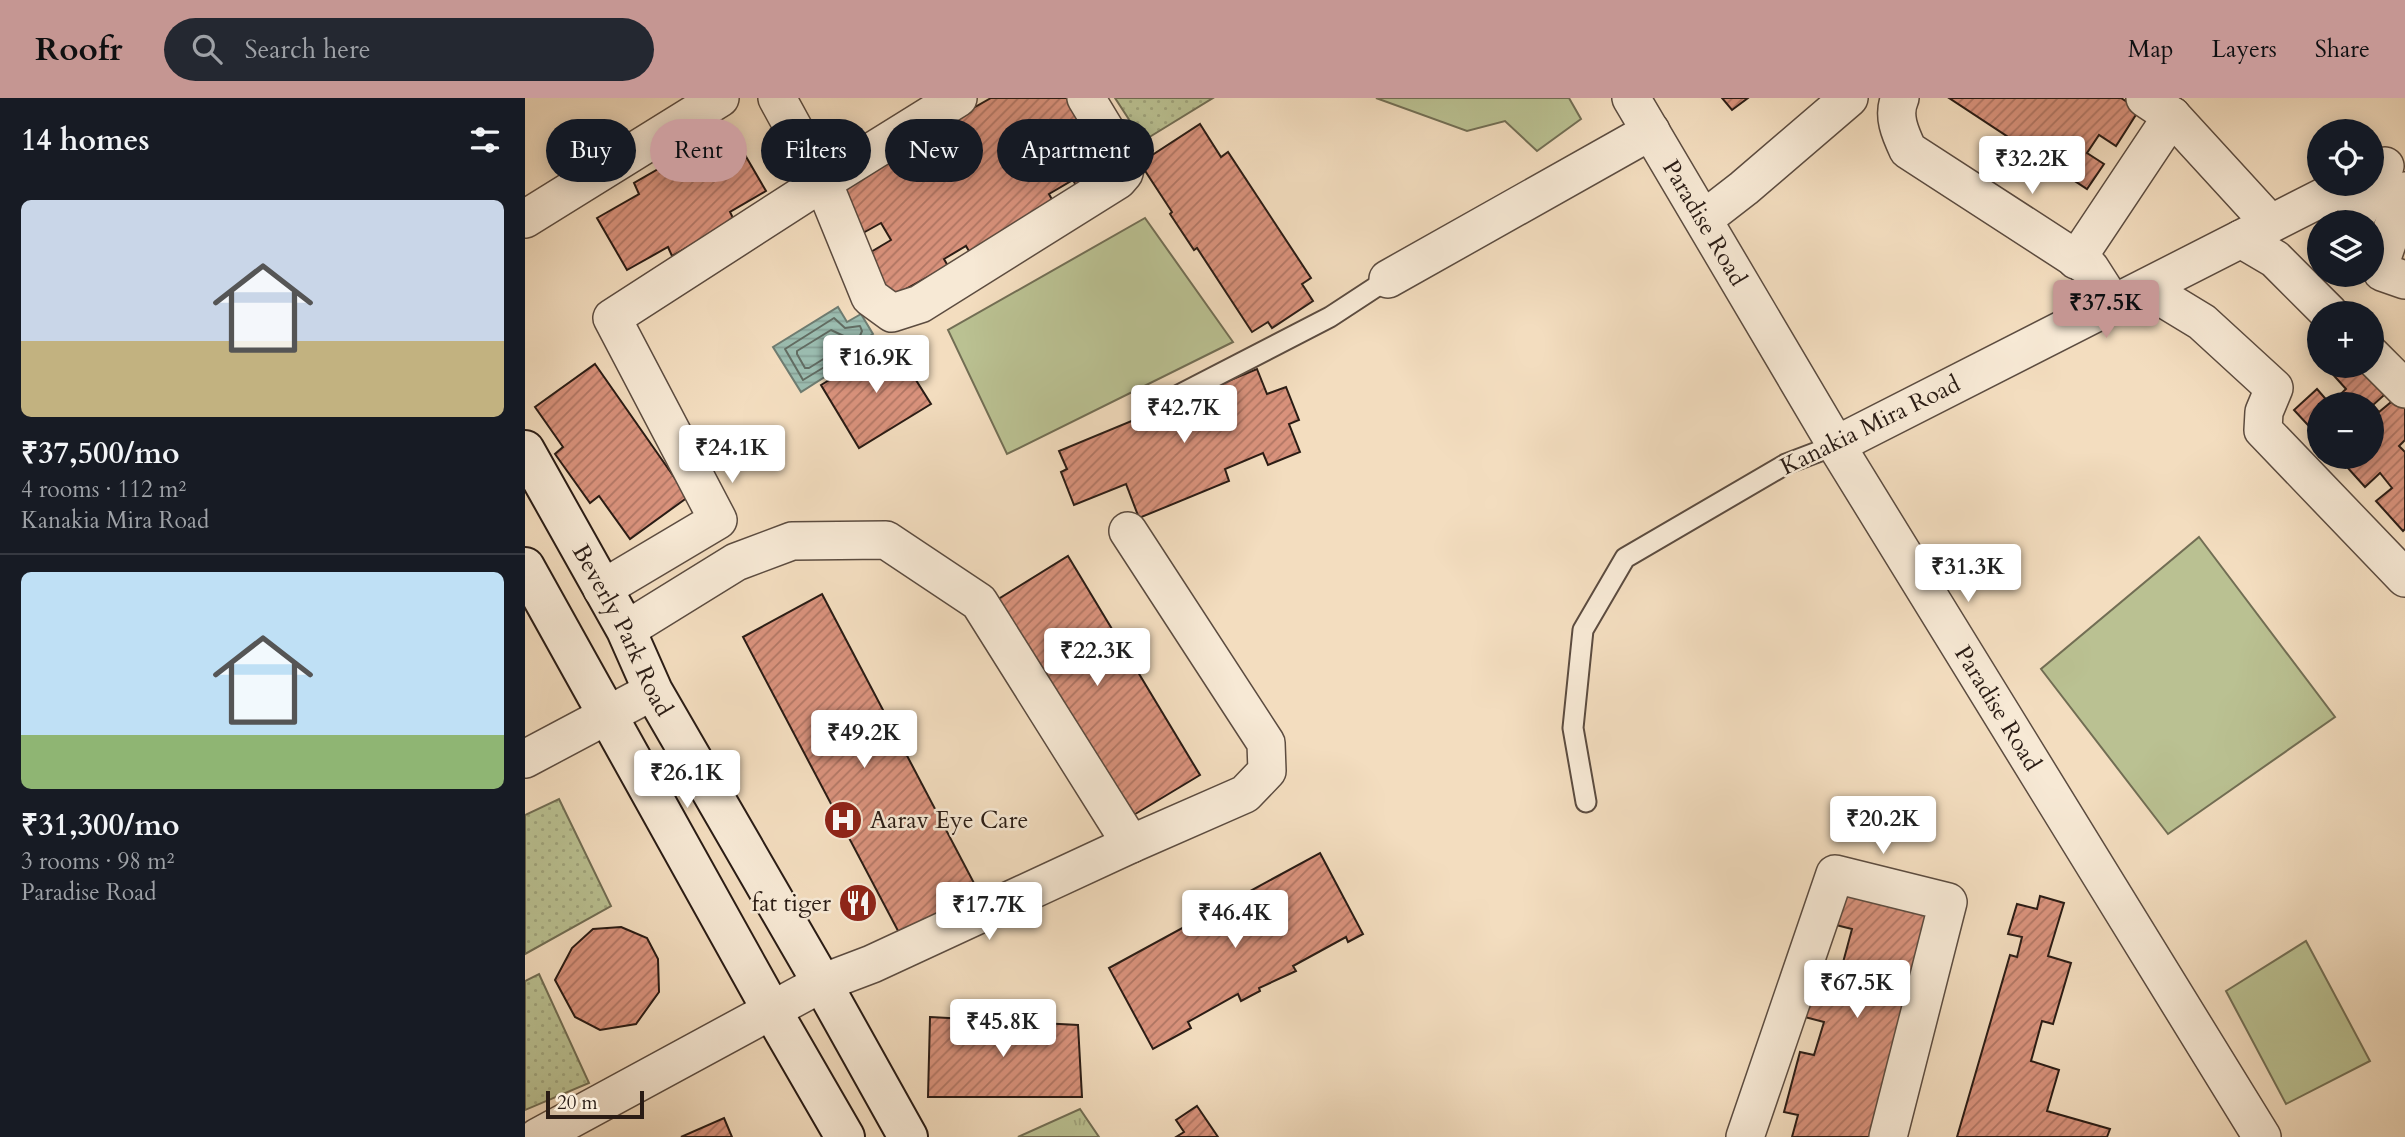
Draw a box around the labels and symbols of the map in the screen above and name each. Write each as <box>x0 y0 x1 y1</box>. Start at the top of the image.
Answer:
pin: ₹32.2K <box>1975 136 2089 196</box>
street label: Paradise Road <box>1654 154 1755 293</box>
pin: ₹37.5K <box>2049 280 2163 340</box>
pin: ₹16.9K <box>819 336 933 395</box>
street label: Kanakia Mira Road <box>1775 367 1966 483</box>
pin: ₹42.7K <box>1127 386 1241 445</box>
pin: ₹24.1K <box>675 426 789 485</box>
street label: Beverly Park Road <box>564 538 680 723</box>
pin: ₹31.3K <box>1911 545 2025 604</box>
pin: ₹22.3K <box>1040 628 1154 688</box>
street label: Paradise Road <box>1946 640 2049 777</box>
pin: ₹49.2K <box>807 710 921 770</box>
pin: ₹26.1K <box>630 750 744 810</box>
pin: ₹20.2K <box>1826 796 1940 856</box>
hospital icon: Aarav Eye Care <box>822 799 864 841</box>
place label: Aarav Eye Care <box>870 804 1028 837</box>
restaurant icon: fat tiger <box>837 882 879 924</box>
pin: ₹17.7K <box>932 882 1046 942</box>
place label: fat tiger <box>752 887 831 920</box>
pin: ₹46.4K <box>1178 890 1292 950</box>
pin: ₹67.5K <box>1800 960 1914 1020</box>
pin: ₹45.8K <box>946 1000 1060 1059</box>
scale bar <box>546 1088 644 1120</box>

